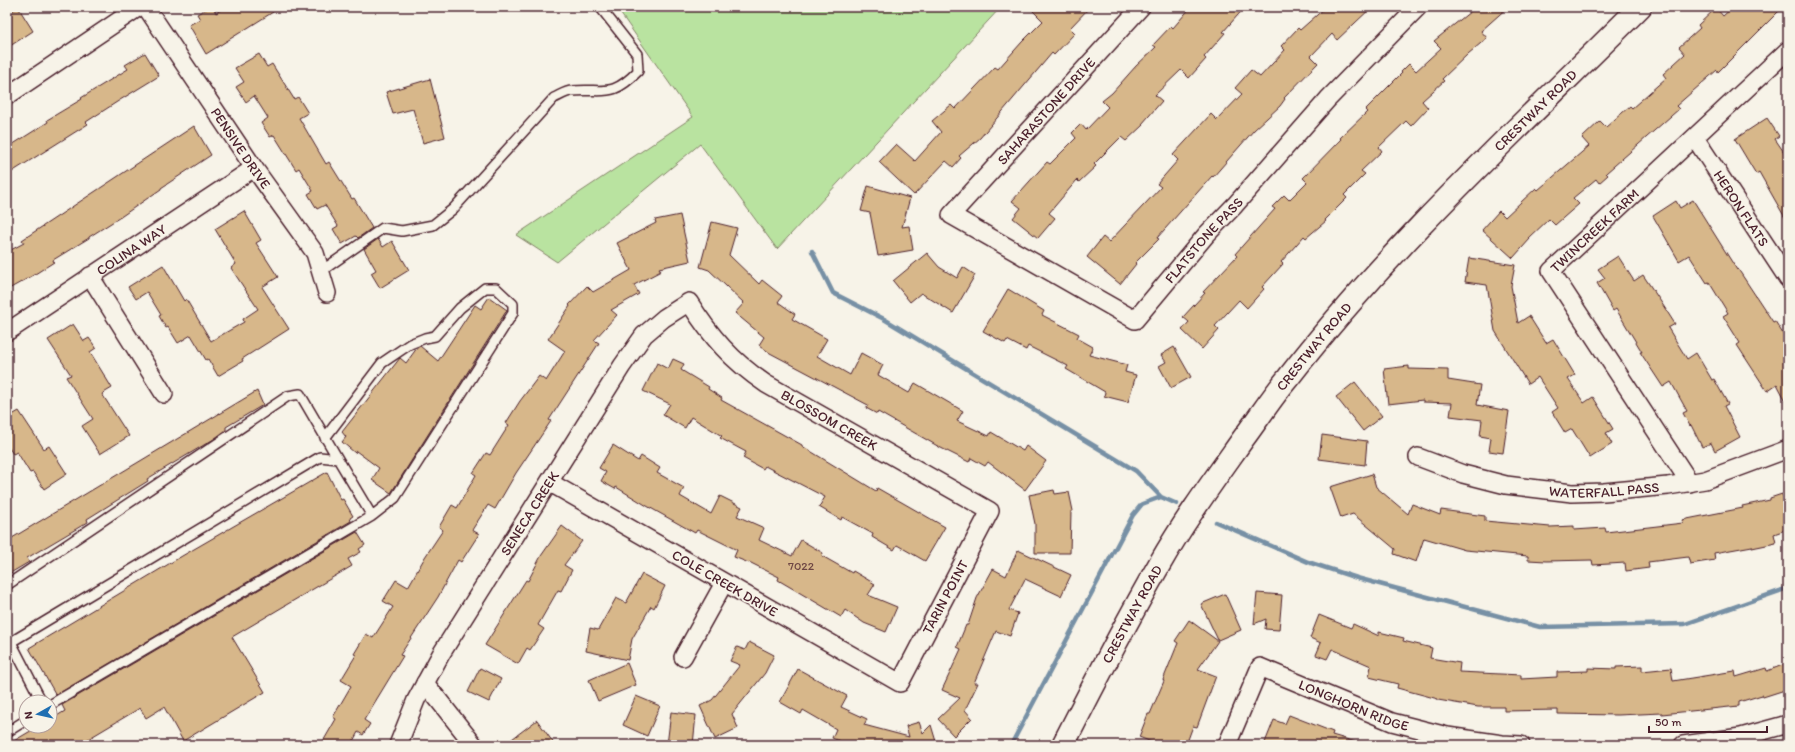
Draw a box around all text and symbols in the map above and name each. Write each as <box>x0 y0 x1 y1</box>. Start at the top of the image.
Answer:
street label: SAHARASTONE DRIVE <box>994 54 1099 168</box>
street label: CRESTWAY ROAD <box>1491 66 1581 155</box>
street label: PENSIVE DRIVE <box>207 104 274 192</box>
street label: HERON FLATS <box>1710 167 1772 250</box>
street label: TWINCREEK FARM <box>1547 185 1643 276</box>
street label: FLATSTONE PASS <box>1161 194 1247 287</box>
street label: COLINA WAY <box>93 221 170 279</box>
street label: CRESTWAY ROAD <box>1273 299 1356 395</box>
street label: BLOSSOM CREEK <box>778 386 881 455</box>
street label: SENECA CREEK <box>497 468 563 559</box>
street label: WATERFALL PASS <box>1548 479 1660 502</box>
street label: COLE CREEK DRIVE <box>669 546 781 621</box>
street label: TARIN POINT <box>919 557 972 637</box>
house number: 7022 <box>788 559 815 573</box>
street label: CRESTWAY ROAD <box>1099 562 1166 666</box>
street label: LONGHORN RIDGE <box>1296 676 1411 735</box>
north arrow <box>18 694 58 734</box>
scale bar <box>1649 708 1767 734</box>
text: N <box>22 711 36 720</box>
text: 50 m <box>1655 715 1681 729</box>

